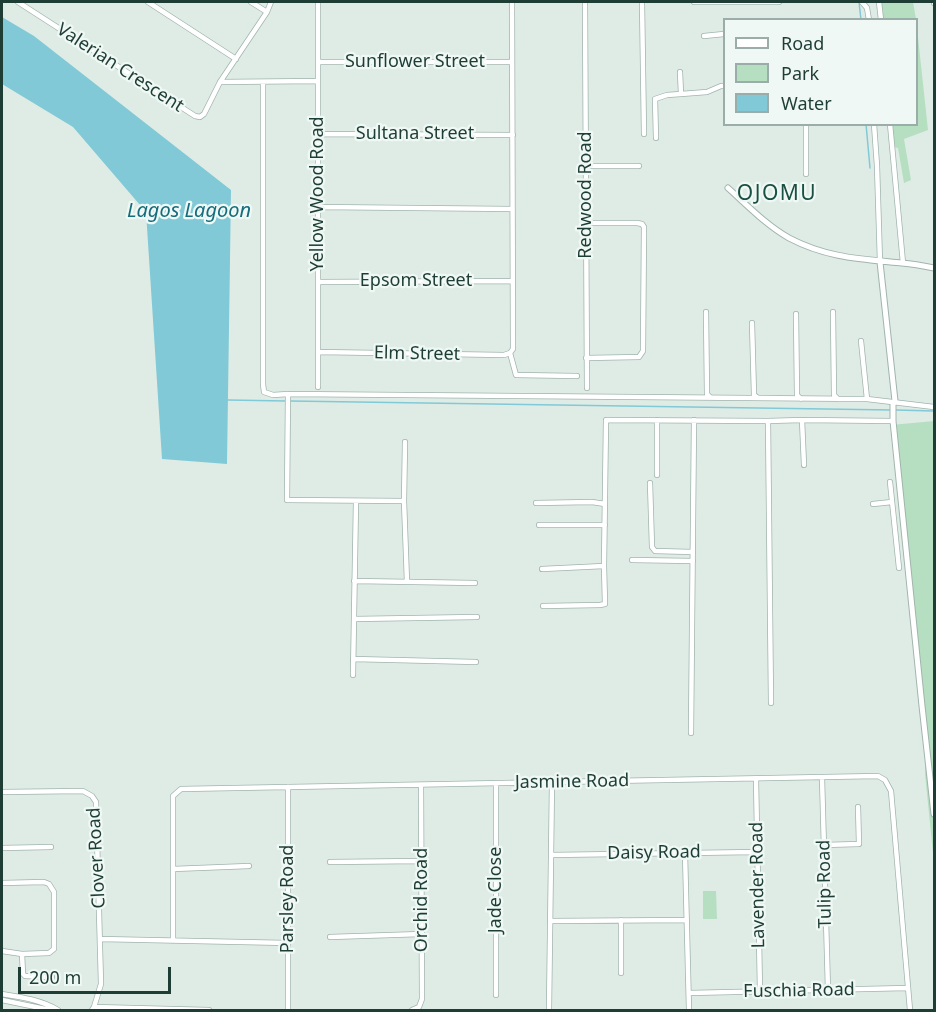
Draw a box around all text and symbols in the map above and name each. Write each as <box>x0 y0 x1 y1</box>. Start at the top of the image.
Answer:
legend <box>723 18 918 126</box>
street label: Valerian Crescent <box>52 19 188 117</box>
text: Road <box>781 31 824 55</box>
street label: Sunflower Street <box>345 51 485 73</box>
text: Park <box>781 61 819 85</box>
text: Water <box>781 91 832 115</box>
street label: Yellow Wood Road <box>307 116 329 272</box>
street label: Sultana Street <box>356 123 474 145</box>
street label: Redwood Road <box>575 131 597 259</box>
district label: OJOMU <box>737 181 817 207</box>
water label: Lagos Lagoon <box>127 199 251 223</box>
street label: Epsom Street <box>360 270 472 292</box>
street label: Elm Street <box>374 342 460 366</box>
street label: Jasmine Road <box>515 770 629 794</box>
street label: Clover Road <box>84 807 110 909</box>
street label: Lavender Road <box>746 822 770 948</box>
street label: Tulip Road <box>813 840 837 928</box>
street label: Daisy Road <box>607 841 701 865</box>
street label: Parsley Road <box>277 845 299 953</box>
street label: Jade Close <box>485 847 507 933</box>
street label: Orchid Road <box>411 848 433 952</box>
scale bar <box>21 955 174 993</box>
text: 200 m <box>29 965 81 989</box>
street label: Fuschia Road <box>743 979 855 1003</box>

